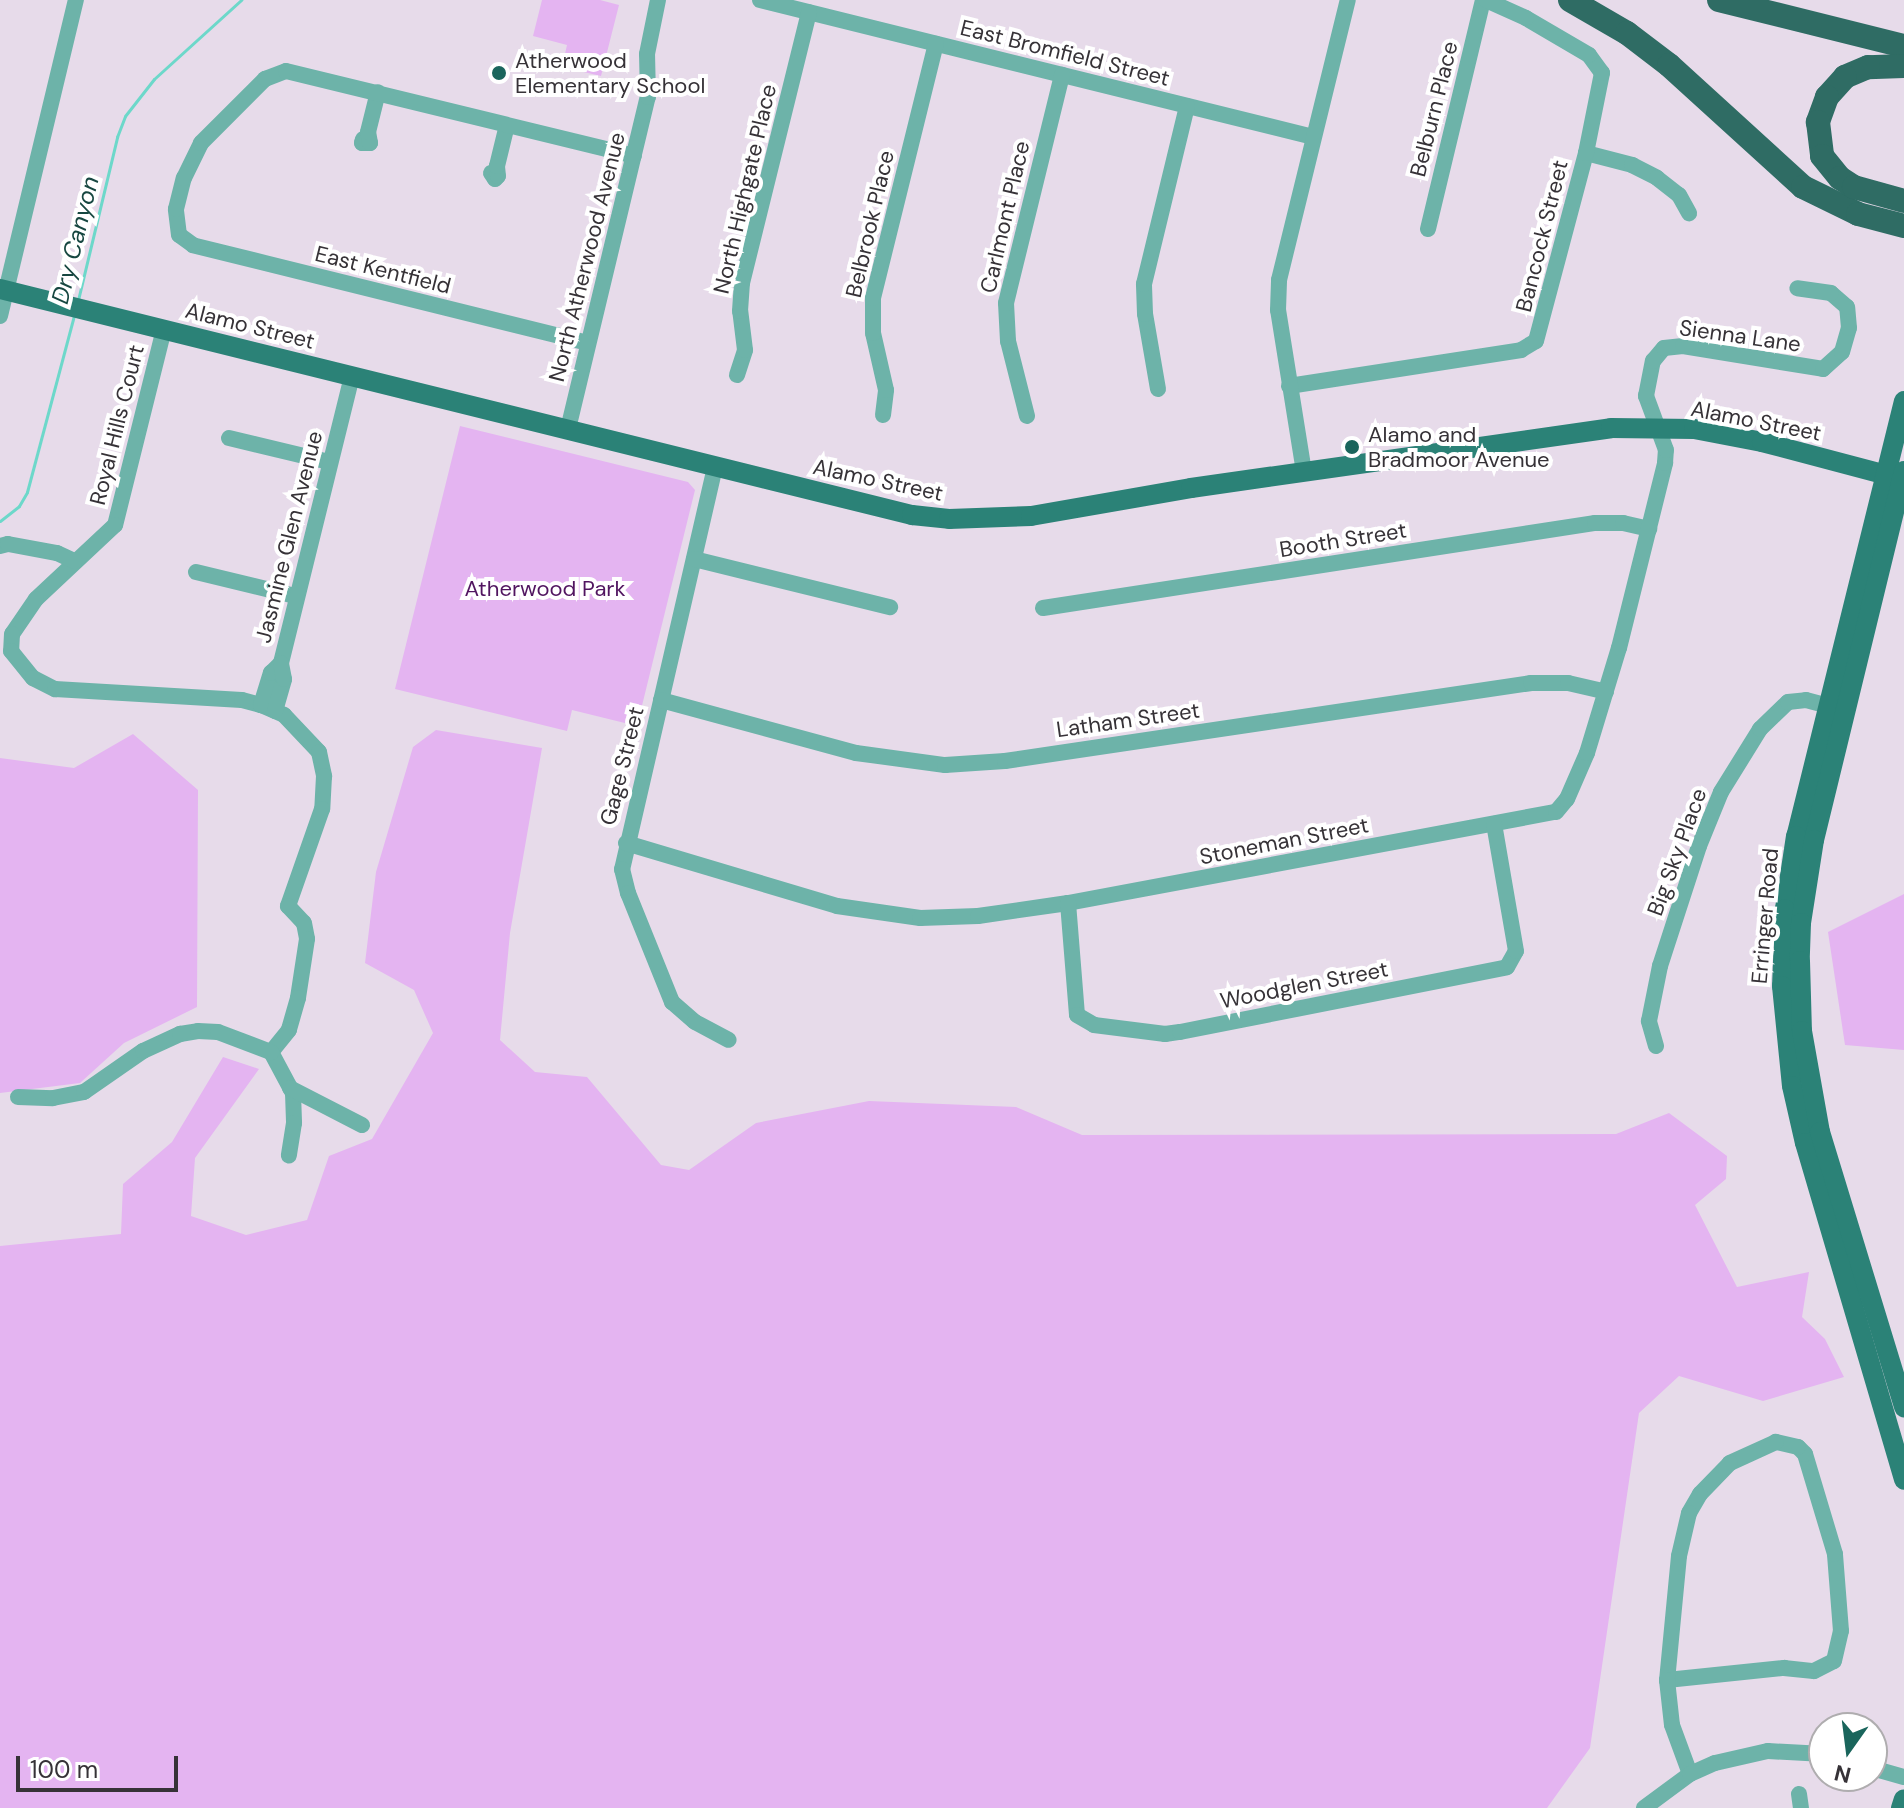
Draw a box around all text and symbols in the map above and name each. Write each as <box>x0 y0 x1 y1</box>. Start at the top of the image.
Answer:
street label: East Bromfield Street <box>958 14 1172 92</box>
street label: Belburn Place <box>1404 39 1464 179</box>
place label: Atherwood Elementary School <box>515 47 705 98</box>
marker: Atherwood Elementary School <box>490 64 508 82</box>
street label: North Highgate Place <box>708 82 782 296</box>
street label: North Atherwood Avenue <box>543 130 631 384</box>
street label: Carlmont Place <box>975 138 1035 296</box>
street label: Belbrook Place <box>840 148 900 300</box>
street label: Bancock Street <box>1510 157 1574 315</box>
water label: Dry Canyon <box>45 173 105 307</box>
street label: East Kentfield <box>312 240 454 300</box>
street label: Alamo Street <box>183 297 317 355</box>
street label: Sienna Lane <box>1678 314 1802 358</box>
street label: Royal Hills Court <box>84 342 150 508</box>
street label: Alamo Street <box>1689 395 1823 447</box>
place label: Alamo and Bradmoor Avenue <box>1368 421 1550 472</box>
street label: Jasmine Glen Avenue <box>250 428 328 646</box>
marker: Alamo and Bradmoor Avenue <box>1343 438 1361 456</box>
street label: Alamo Street <box>811 453 945 507</box>
street label: Booth Street <box>1278 517 1408 563</box>
park label: Atherwood Park <box>464 576 626 602</box>
street label: Latham Street <box>1055 697 1201 743</box>
street label: Gage Street <box>595 704 649 828</box>
street label: Big Sky Place <box>1642 785 1712 919</box>
street label: Stoneman Street <box>1197 812 1371 870</box>
street label: Erringer Road <box>1746 847 1784 985</box>
street label: Woodglen Street <box>1218 956 1390 1014</box>
north arrow <box>1808 1712 1888 1792</box>
scale bar <box>20 1740 182 1790</box>
text: 100 m <box>30 1754 98 1785</box>
text: N <box>1831 1758 1854 1790</box>

